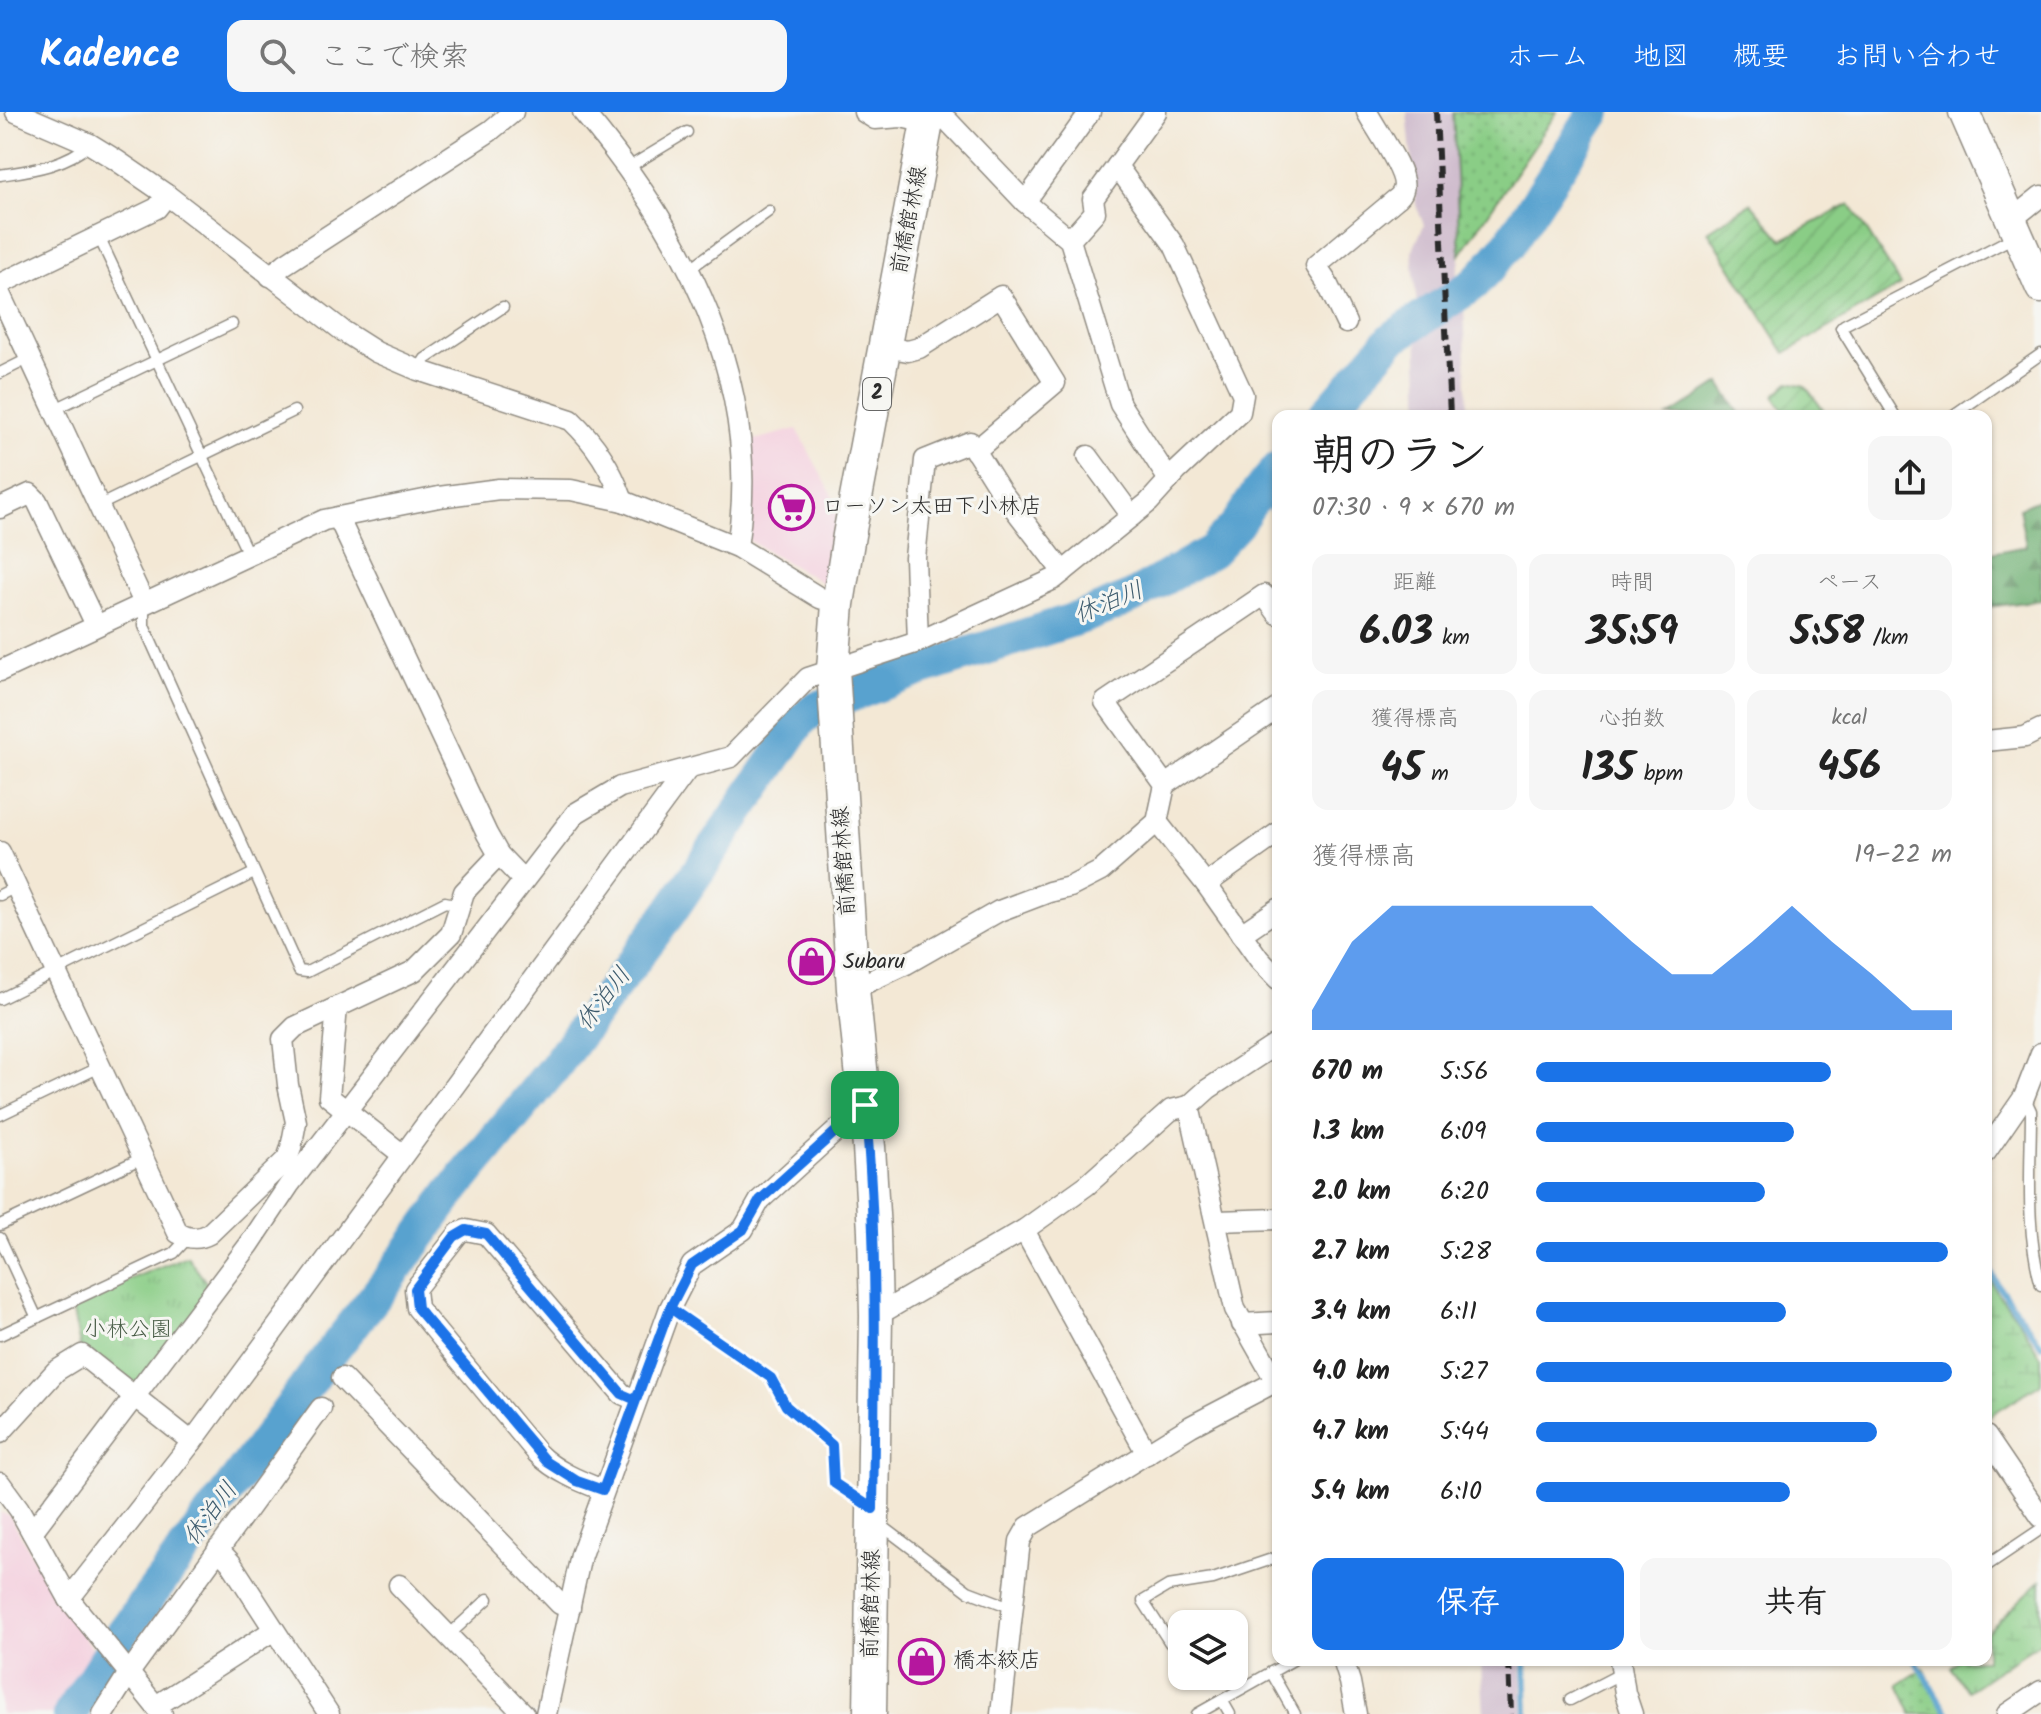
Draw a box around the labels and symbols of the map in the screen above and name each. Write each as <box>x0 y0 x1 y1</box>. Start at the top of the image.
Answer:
street label: 前橋館林線 <box>882 163 938 277</box>
road number: 2 <box>863 378 891 410</box>
supermarket icon: ローソン太田下小林店 <box>767 483 815 531</box>
place label: ローソン太田下小林店 <box>822 490 1042 525</box>
water label: 休泊川 <box>1068 571 1150 635</box>
street label: 前橋館林線 <box>824 805 866 917</box>
shop icon: Subaru <box>788 938 836 986</box>
place label: Subaru <box>843 945 905 980</box>
water label: 休泊川 <box>566 959 642 1039</box>
pin <box>831 1071 899 1139</box>
park label: 小林公園 <box>84 1313 172 1348</box>
water label: 休泊川 <box>174 1474 248 1554</box>
street label: 前橋館林線 <box>854 1549 890 1659</box>
shop icon: 橋本絞店 <box>898 1637 946 1685</box>
place label: 橋本絞店 <box>953 1644 1041 1679</box>

